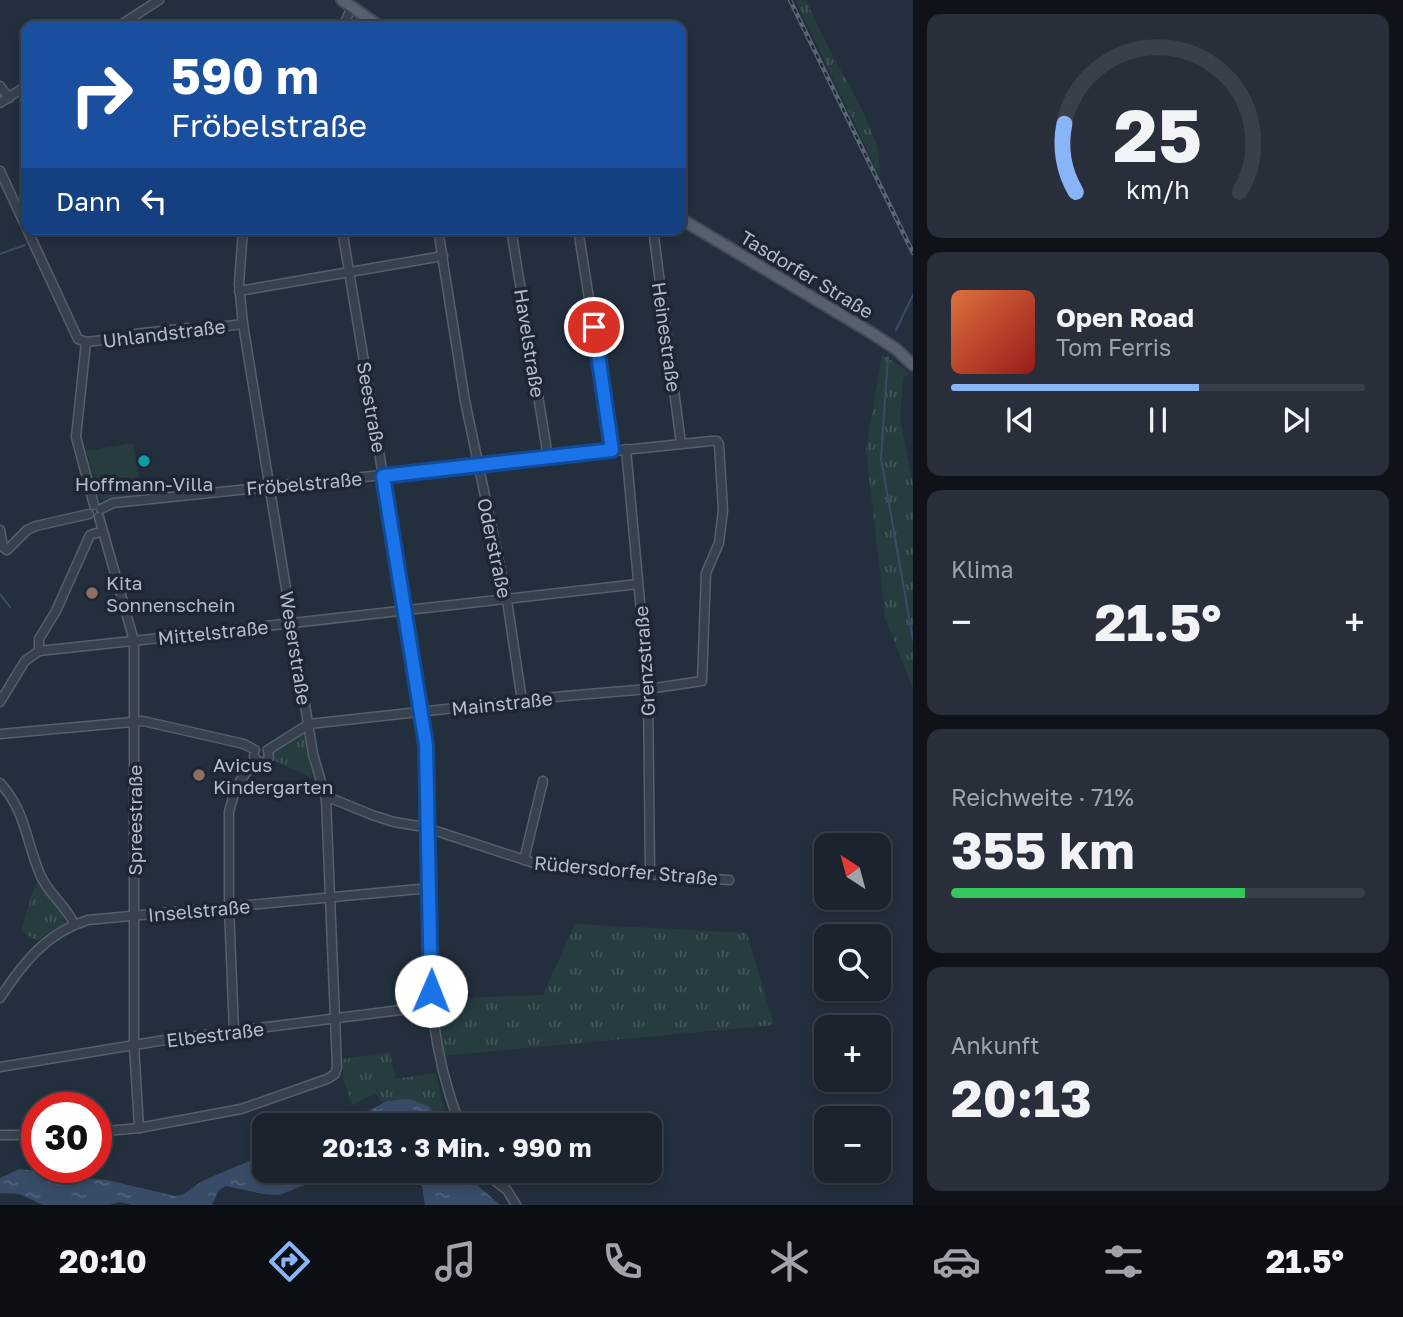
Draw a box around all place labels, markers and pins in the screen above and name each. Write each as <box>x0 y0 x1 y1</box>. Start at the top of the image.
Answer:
pin <box>564 297 624 357</box>
marker: Hoffmann-Villa <box>136 453 152 469</box>
place label: Hoffmann-Villa <box>75 472 213 495</box>
place label: Kita Sonnenschein <box>106 571 236 616</box>
marker: Kita Sonnenschein <box>84 585 100 601</box>
place label: Avicus Kindergarten <box>213 753 333 798</box>
marker: Avicus Kindergarten <box>191 767 207 783</box>

